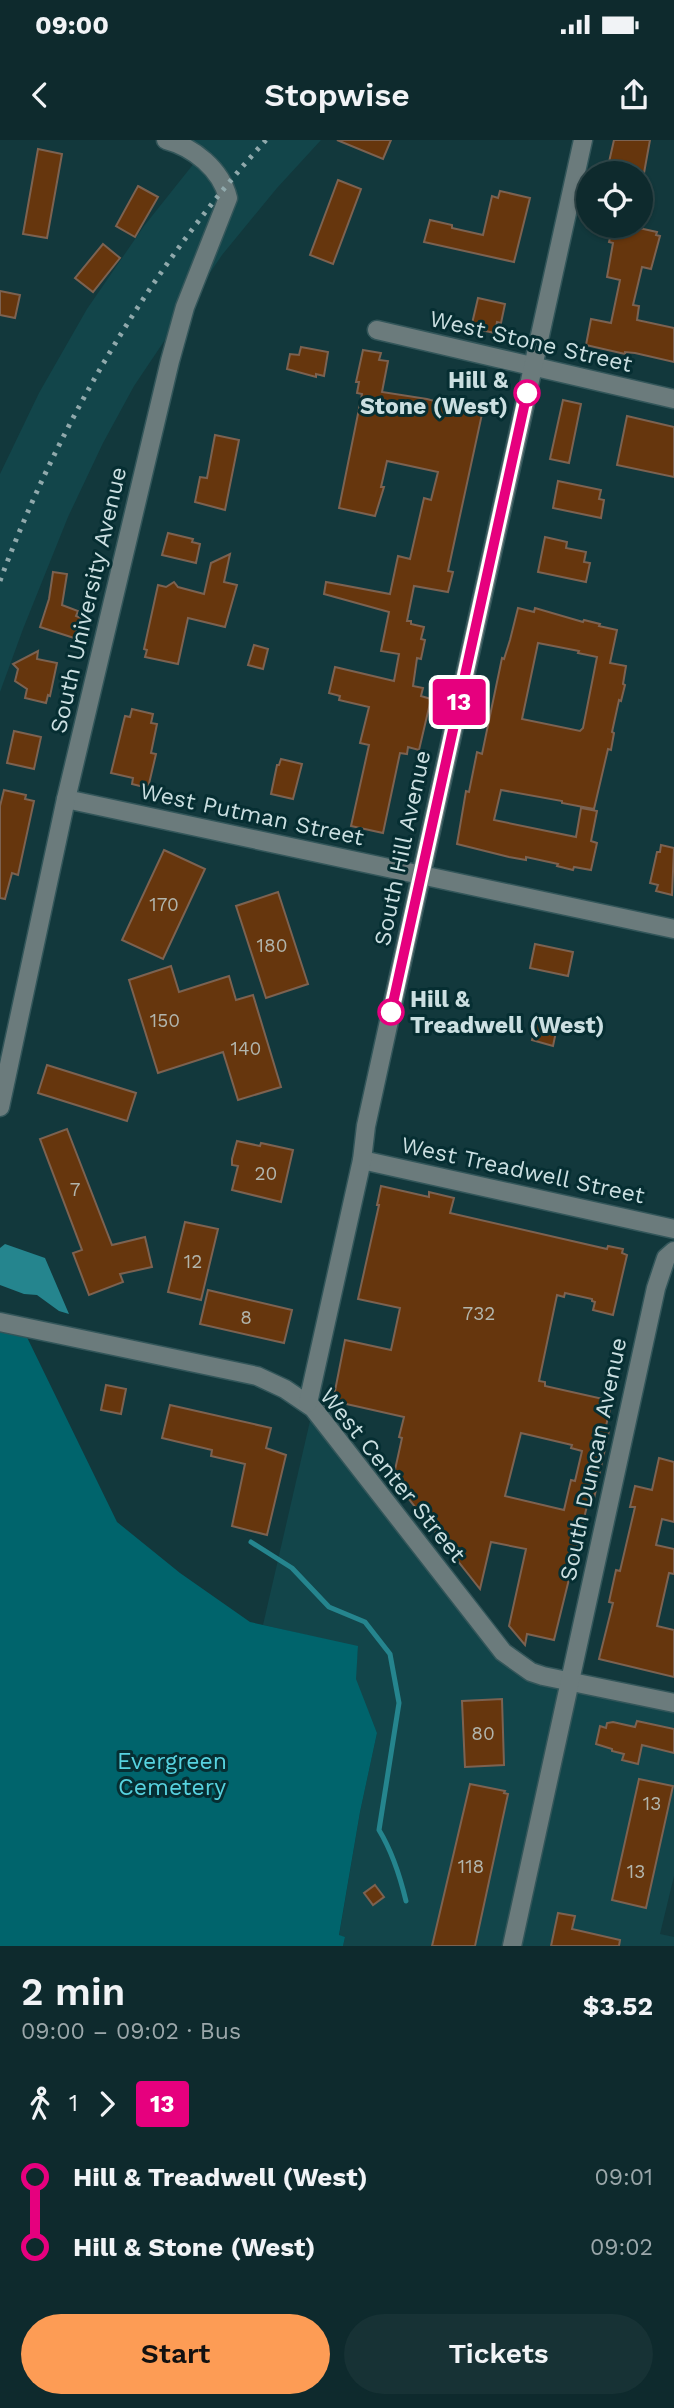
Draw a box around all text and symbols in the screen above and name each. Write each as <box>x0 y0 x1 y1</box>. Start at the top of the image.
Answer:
text: 09:00 <box>35 10 109 40</box>
icon: back <box>21 76 59 114</box>
text: Stopwise <box>264 76 410 114</box>
icon: share <box>615 76 653 114</box>
map controls <box>576 161 653 238</box>
button: locate <box>576 161 653 238</box>
street label: West Stone Street <box>427 305 635 378</box>
place label: Hill & Stone (West) <box>360 367 508 420</box>
marker: Hill & Stone (West) <box>514 380 540 406</box>
street label: South University Avenue <box>45 464 132 736</box>
line badge: 13 <box>428 679 490 725</box>
text: 13 <box>447 688 471 716</box>
street label: South Hill Avenue <box>369 748 436 948</box>
street label: West Putman Street <box>137 778 367 852</box>
house number: 170 <box>149 893 179 916</box>
house number: 180 <box>257 934 287 957</box>
place label: Hill & Treadwell (West) <box>410 986 604 1039</box>
marker: Hill & Treadwell (West) <box>378 999 404 1025</box>
house number: 150 <box>150 1009 180 1032</box>
house number: 140 <box>231 1037 261 1060</box>
street label: West Treadwell Street <box>399 1131 647 1210</box>
house number: 20 <box>255 1162 277 1185</box>
house number: 7 <box>70 1178 80 1201</box>
house number: 12 <box>184 1250 202 1273</box>
house number: 732 <box>463 1302 495 1325</box>
house number: 8 <box>240 1306 252 1329</box>
street label: South Duncan Avenue <box>555 1335 632 1583</box>
street label: West Center Street <box>314 1383 471 1568</box>
house number: 80 <box>471 1722 495 1745</box>
park label: Evergreen Cemetery <box>117 1748 227 1801</box>
house number: 13 <box>643 1792 661 1815</box>
house number: 118 <box>458 1855 484 1878</box>
house number: 13 <box>627 1860 645 1883</box>
text: 2 min <box>21 1970 125 2014</box>
text: $3.52 <box>583 1991 653 2021</box>
text: 09:00 – 09:02 · Bus <box>21 2018 241 2045</box>
icon: walk <box>21 2085 59 2123</box>
icon: forward <box>88 2085 126 2123</box>
text: 1 <box>69 2090 78 2117</box>
text: 13 <box>150 2090 175 2118</box>
text: Hill & Treadwell (West) <box>73 2162 368 2192</box>
text: 09:01 <box>594 2164 653 2191</box>
text: Hill & Stone (West) <box>73 2232 315 2262</box>
text: 09:02 <box>590 2234 653 2261</box>
button: Start <box>21 2314 330 2394</box>
button: Tickets <box>344 2314 653 2394</box>

